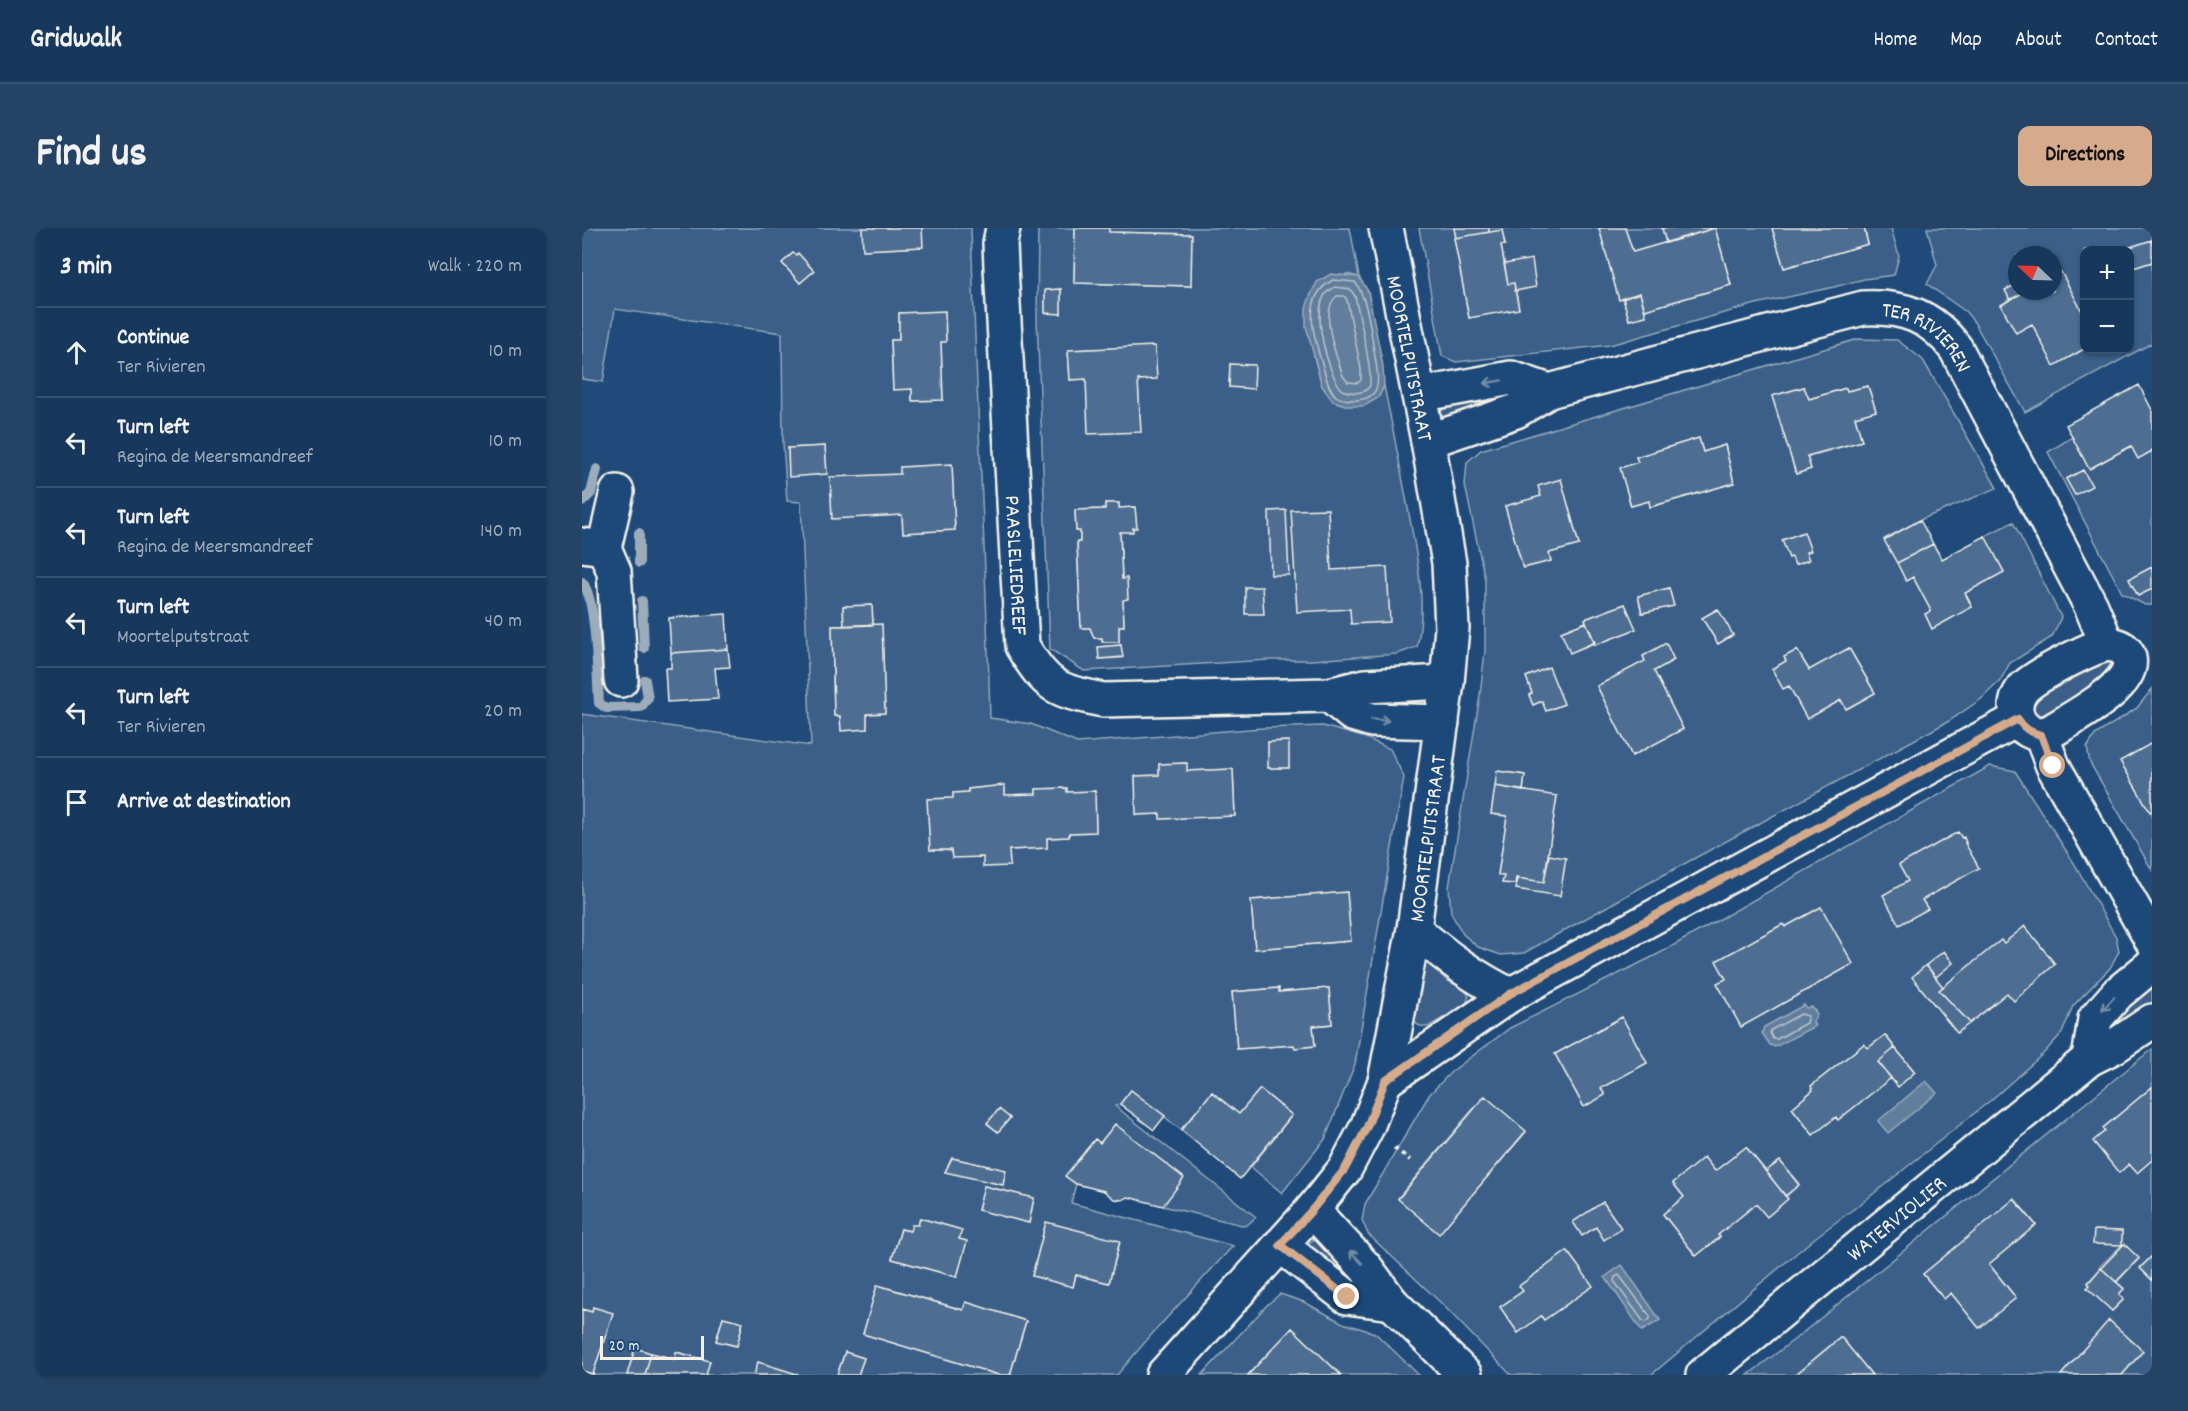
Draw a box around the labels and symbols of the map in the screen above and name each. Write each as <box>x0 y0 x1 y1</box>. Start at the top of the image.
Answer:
north arrow <box>2008 246 2062 300</box>
street label: MOORTELPUTSTRAAT <box>1376 273 1439 444</box>
street label: TER RIVIEREN <box>1880 296 1978 379</box>
one-way arrow <box>1483 376 1503 387</box>
street label: PAASLELIEDREEF <box>995 494 1033 637</box>
one-way arrow <box>1369 715 1389 726</box>
route start <box>2039 752 2065 778</box>
street label: MOORTELPUTSTRAAT <box>1403 753 1456 924</box>
one-way arrow <box>2101 996 2115 1011</box>
street label: WATERVIOLIER <box>1841 1170 1954 1270</box>
one-way arrow <box>1349 1250 1363 1265</box>
route end <box>1333 1283 1359 1309</box>
scale bar <box>600 1333 704 1360</box>

